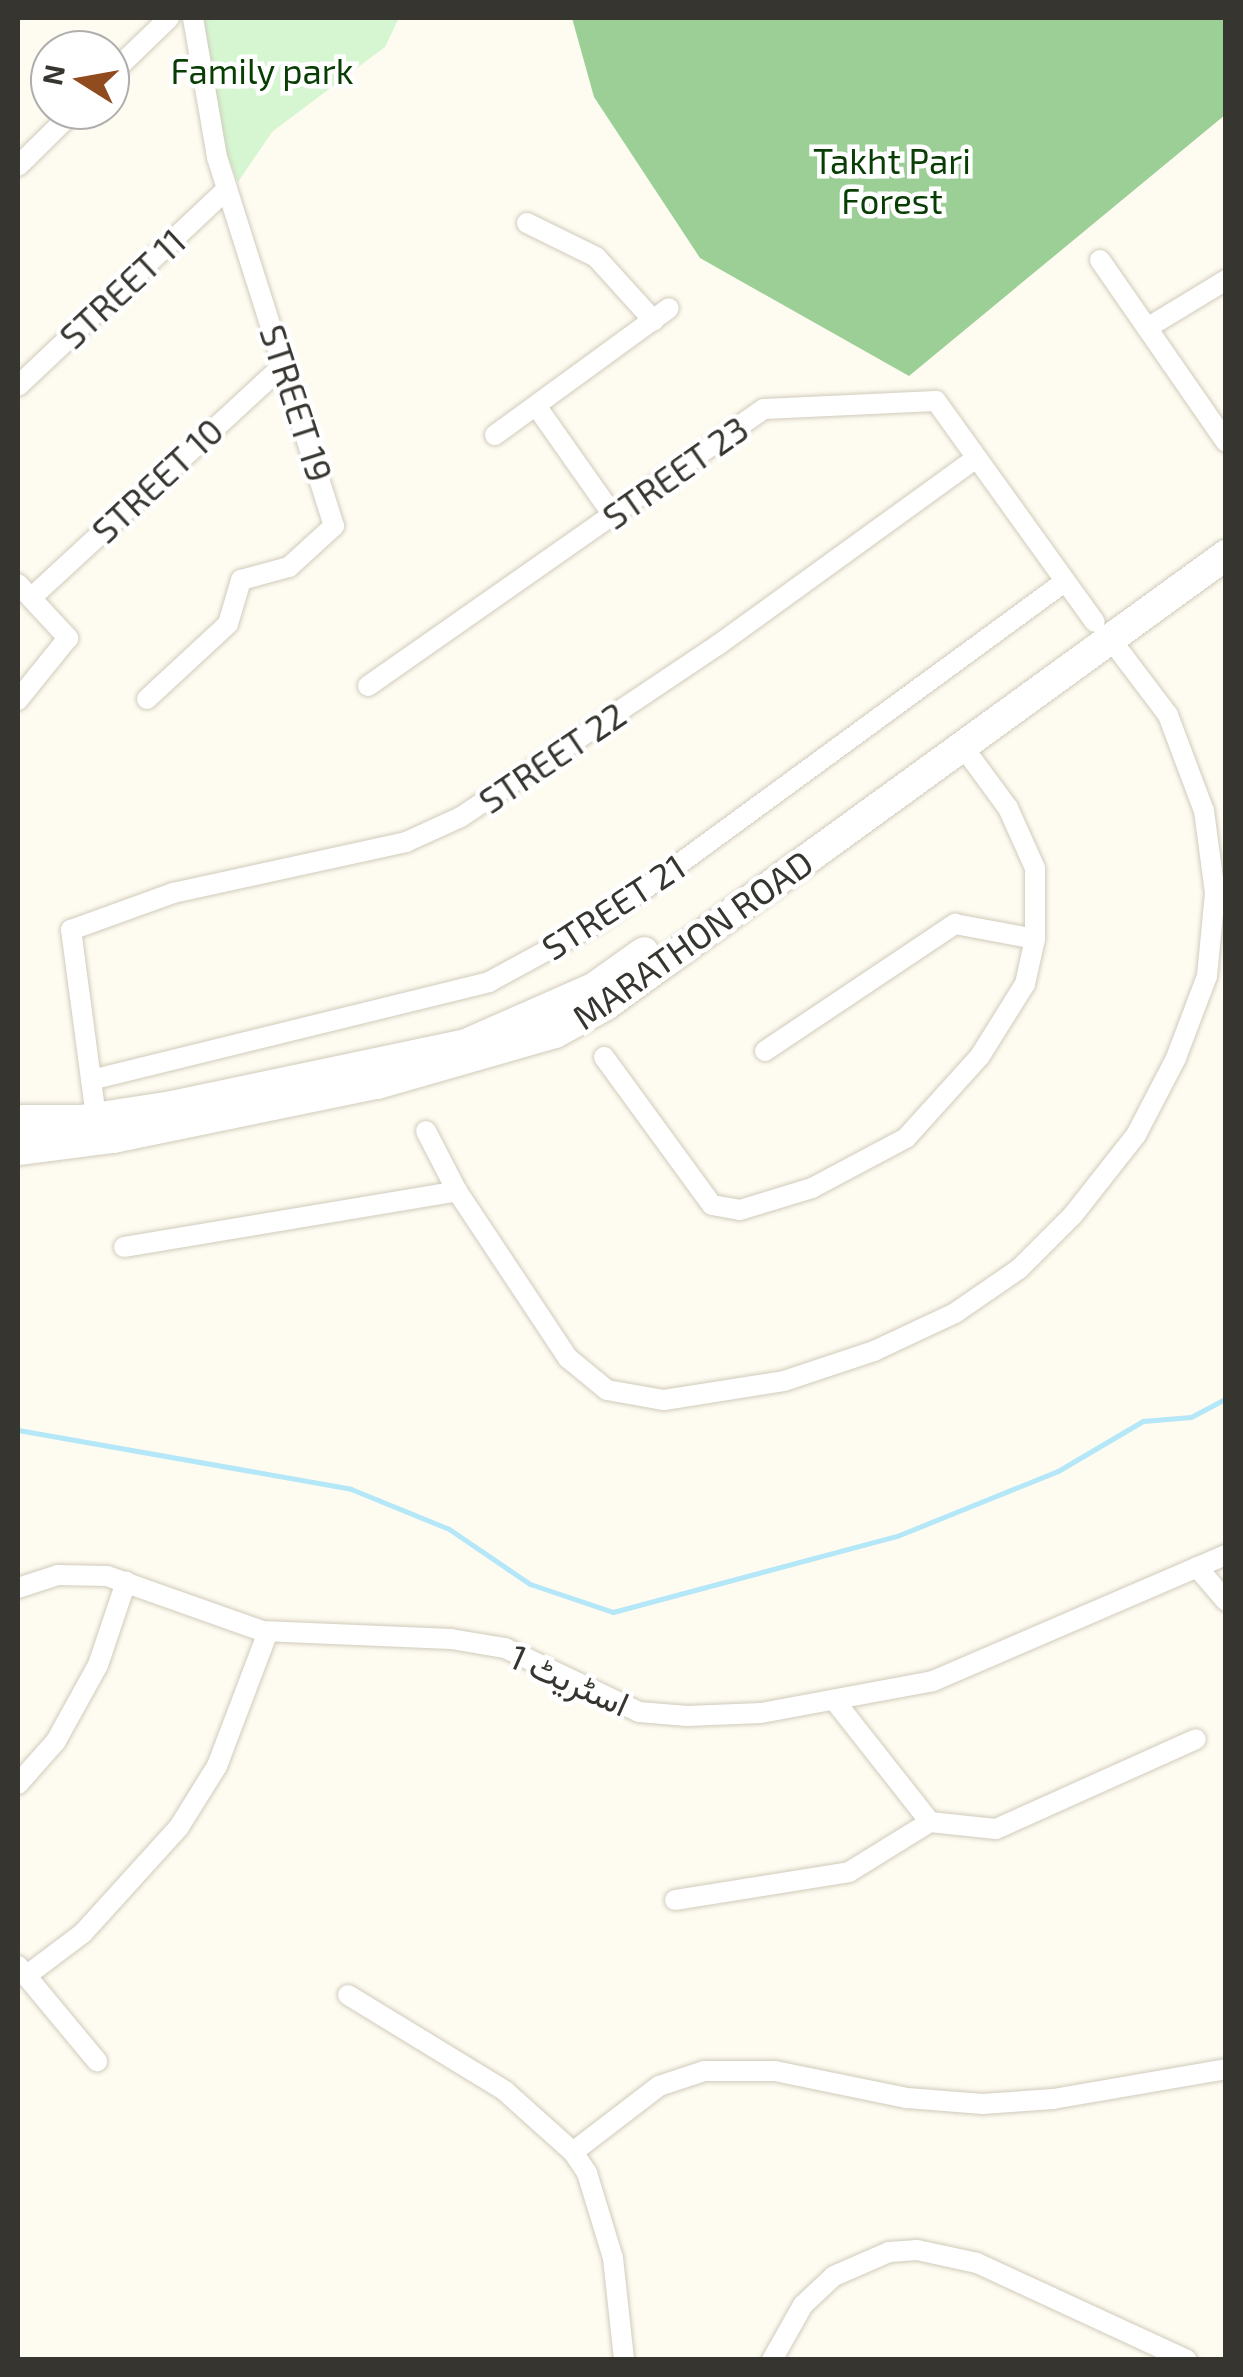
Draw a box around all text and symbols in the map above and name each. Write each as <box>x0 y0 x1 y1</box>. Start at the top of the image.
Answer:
north arrow <box>30 30 130 130</box>
park label: Family park <box>170 49 354 91</box>
text: N <box>34 61 71 88</box>
park label: Takht Pari Forest <box>813 139 971 221</box>
street label: STREET 11 <box>50 219 194 357</box>
street label: STREET 19 <box>252 319 342 487</box>
street label: STREET 23 <box>594 407 756 537</box>
street label: STREET 10 <box>83 409 231 551</box>
street label: STREET 22 <box>471 693 633 821</box>
street label: MARATHON ROAD <box>564 841 820 1037</box>
street label: STREET 21 <box>533 844 693 968</box>
street label: اسٹریٹ 1 <box>504 1634 636 1724</box>

